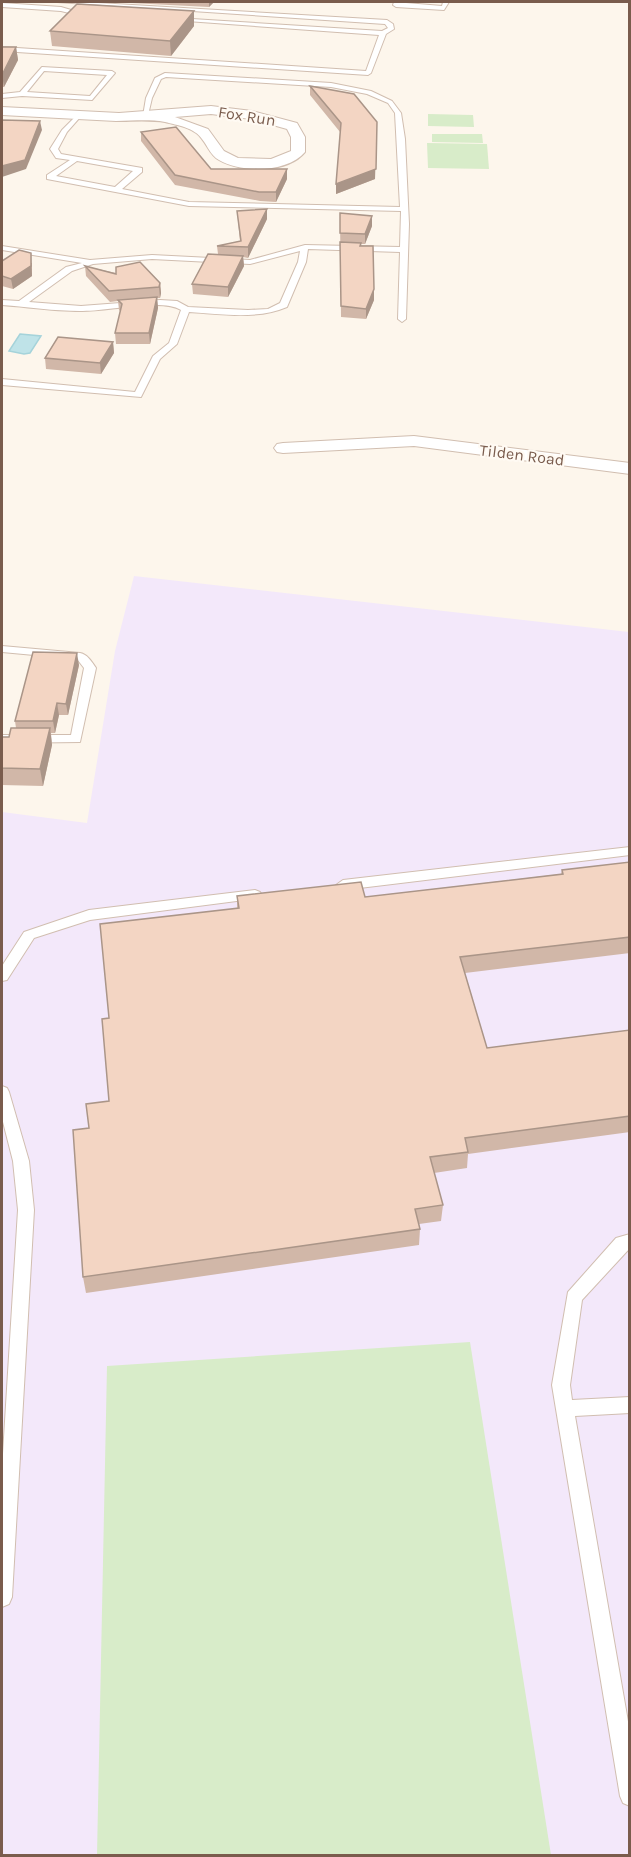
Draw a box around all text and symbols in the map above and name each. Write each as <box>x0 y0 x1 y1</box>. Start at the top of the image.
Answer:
street label: Fox Run <box>217 102 277 130</box>
street label: Tilden Road <box>479 440 565 470</box>

